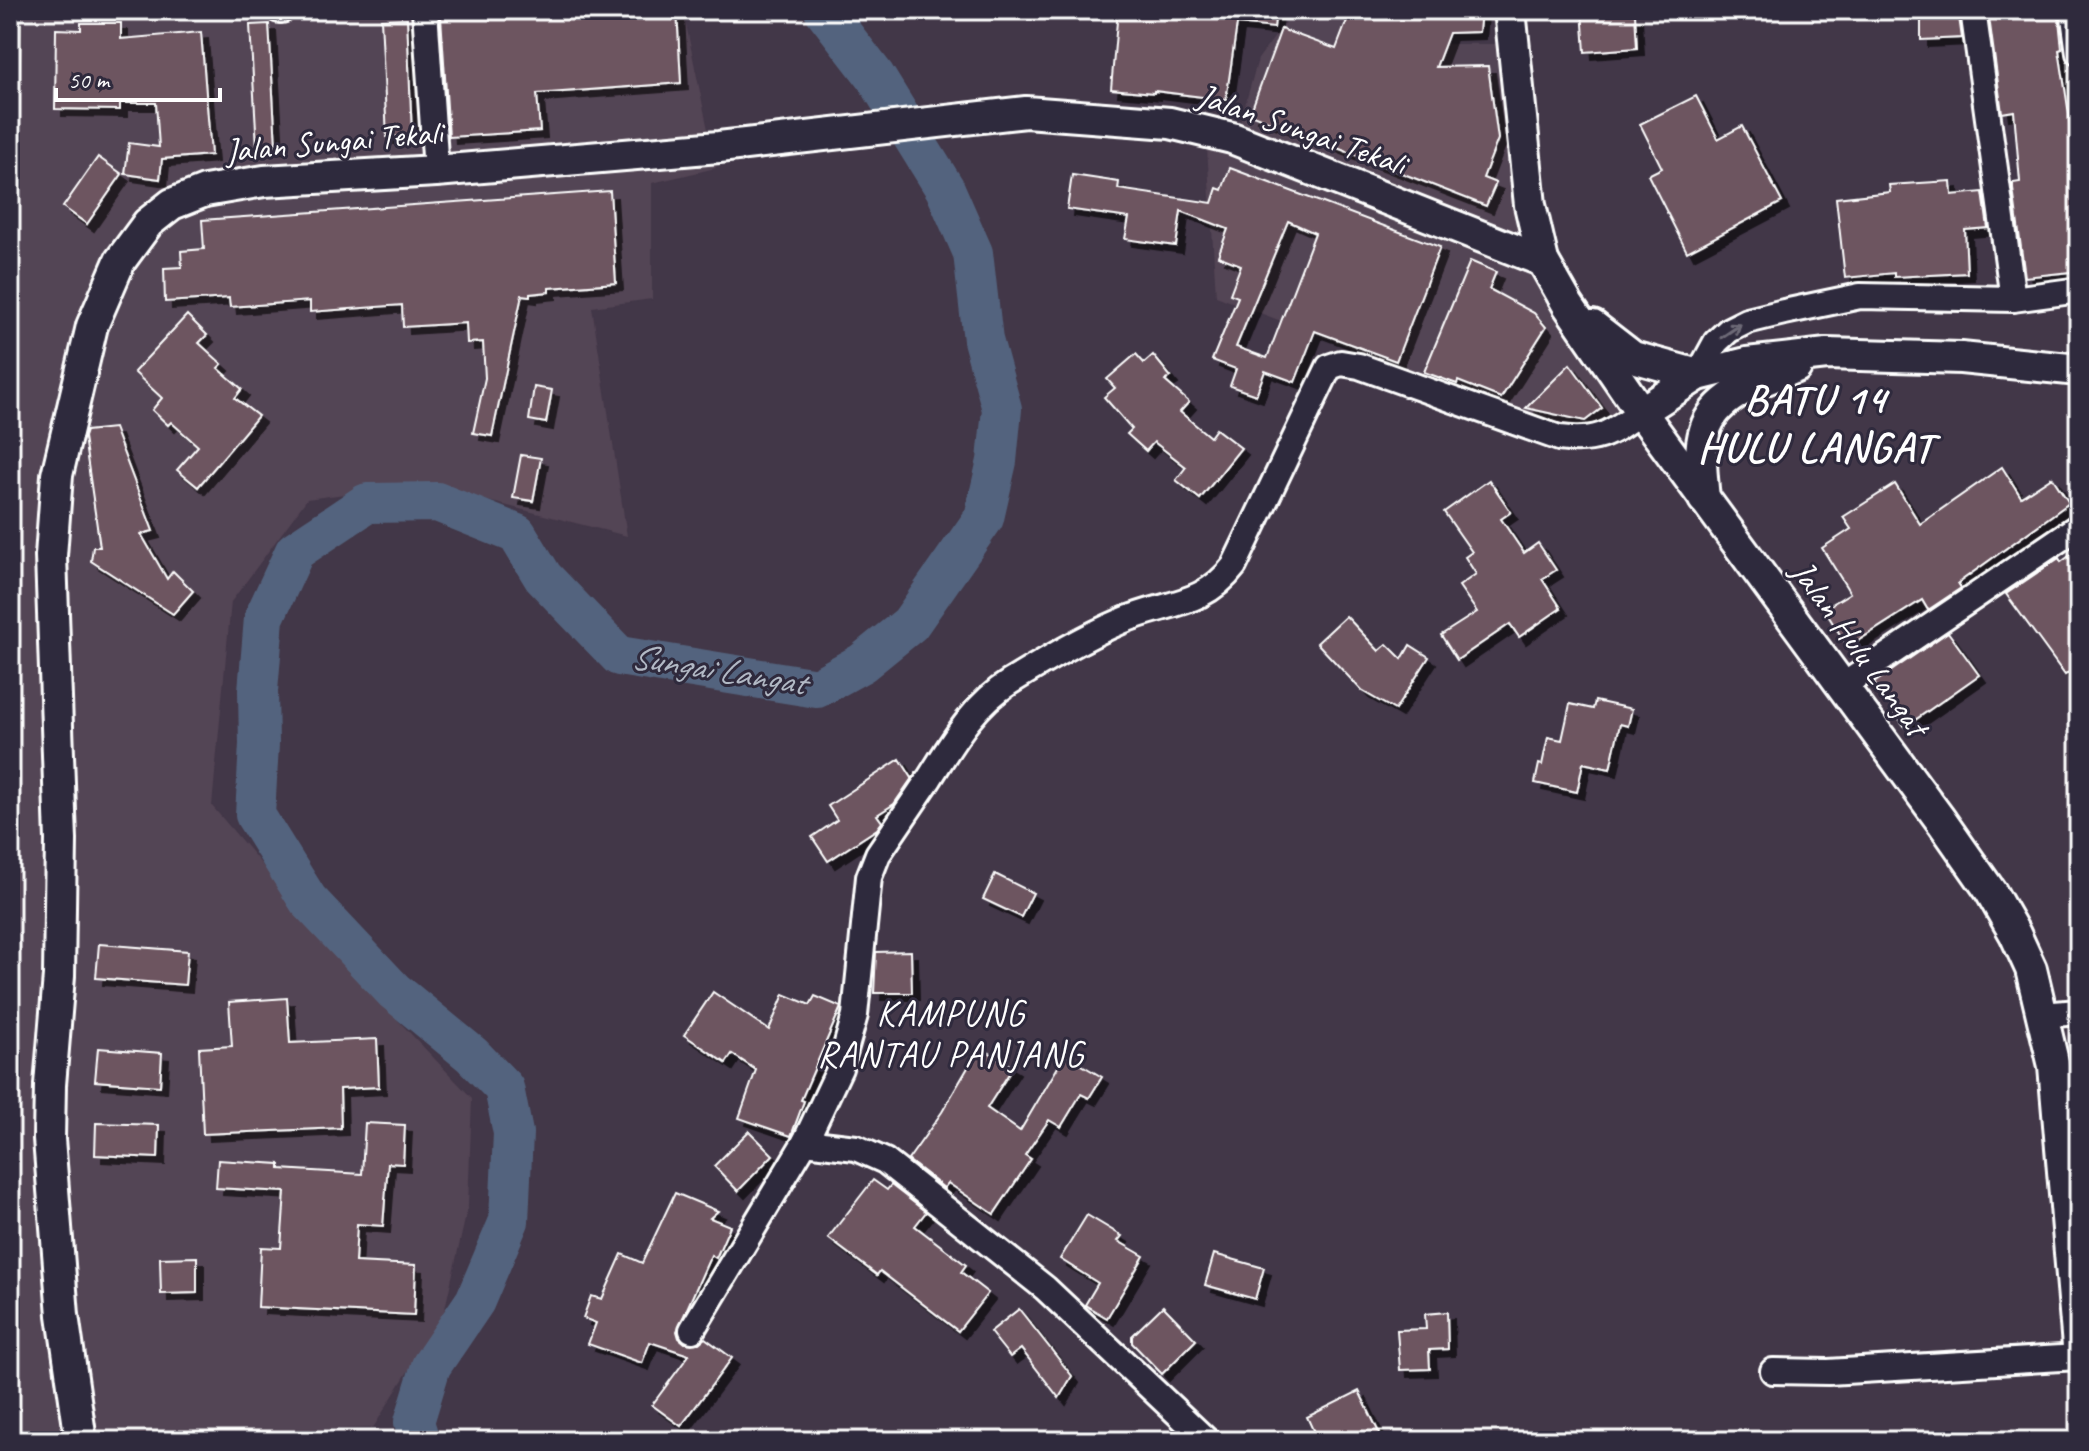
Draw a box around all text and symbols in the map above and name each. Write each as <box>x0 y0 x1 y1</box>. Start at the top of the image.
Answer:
scale bar <box>56 52 220 102</box>
text: 50 m <box>68 65 111 95</box>
street label: Jalan Sungai Tekali <box>1190 73 1415 186</box>
street label: Jalan Sungai Tekali <box>222 110 448 172</box>
one-way arrow <box>1720 322 1742 339</box>
district label: BATU 14 HULU LANGAT <box>1697 373 1941 474</box>
street label: Jalan Hulu Langat <box>1781 550 1941 748</box>
water label: Sungai Langat <box>628 633 815 707</box>
district label: KAMPUNG RANTAU PANJANG <box>817 990 1086 1077</box>

